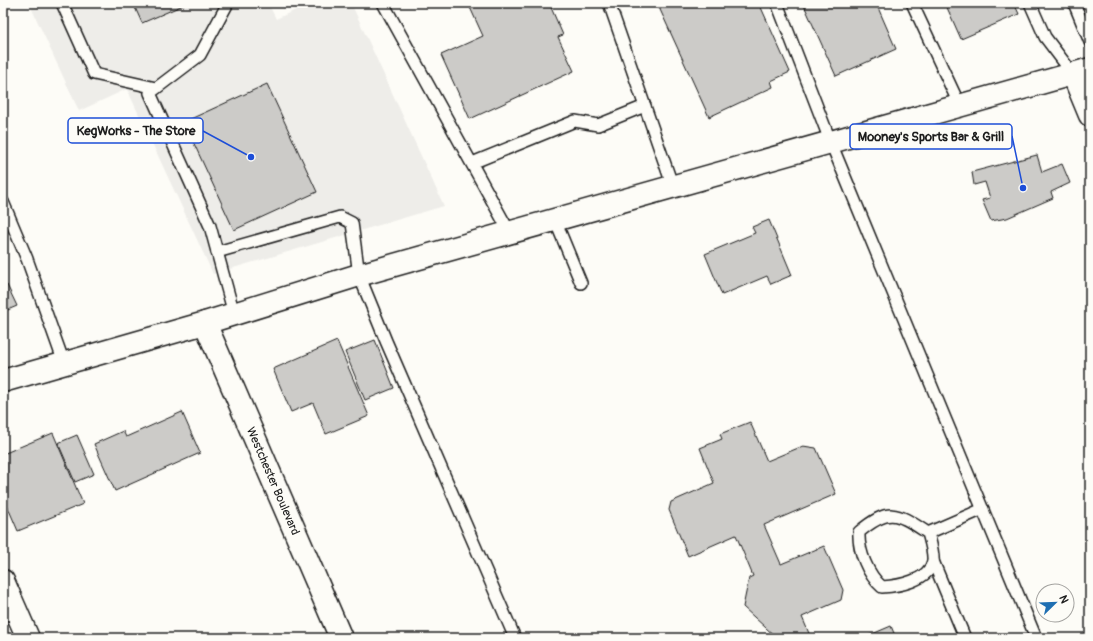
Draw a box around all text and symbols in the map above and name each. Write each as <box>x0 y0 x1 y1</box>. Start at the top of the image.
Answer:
callout: KegWorks - The Store <box>68 118 203 143</box>
text: KegWorks - The Store <box>76 123 196 139</box>
callout: Mooney's Sports Bar & Grill <box>850 124 1012 149</box>
text: Mooney's Sports Bar & Grill <box>858 129 1004 145</box>
street label: Westchester Boulevard <box>243 425 303 537</box>
north arrow <box>1035 583 1075 623</box>
text: N <box>1056 593 1071 606</box>

